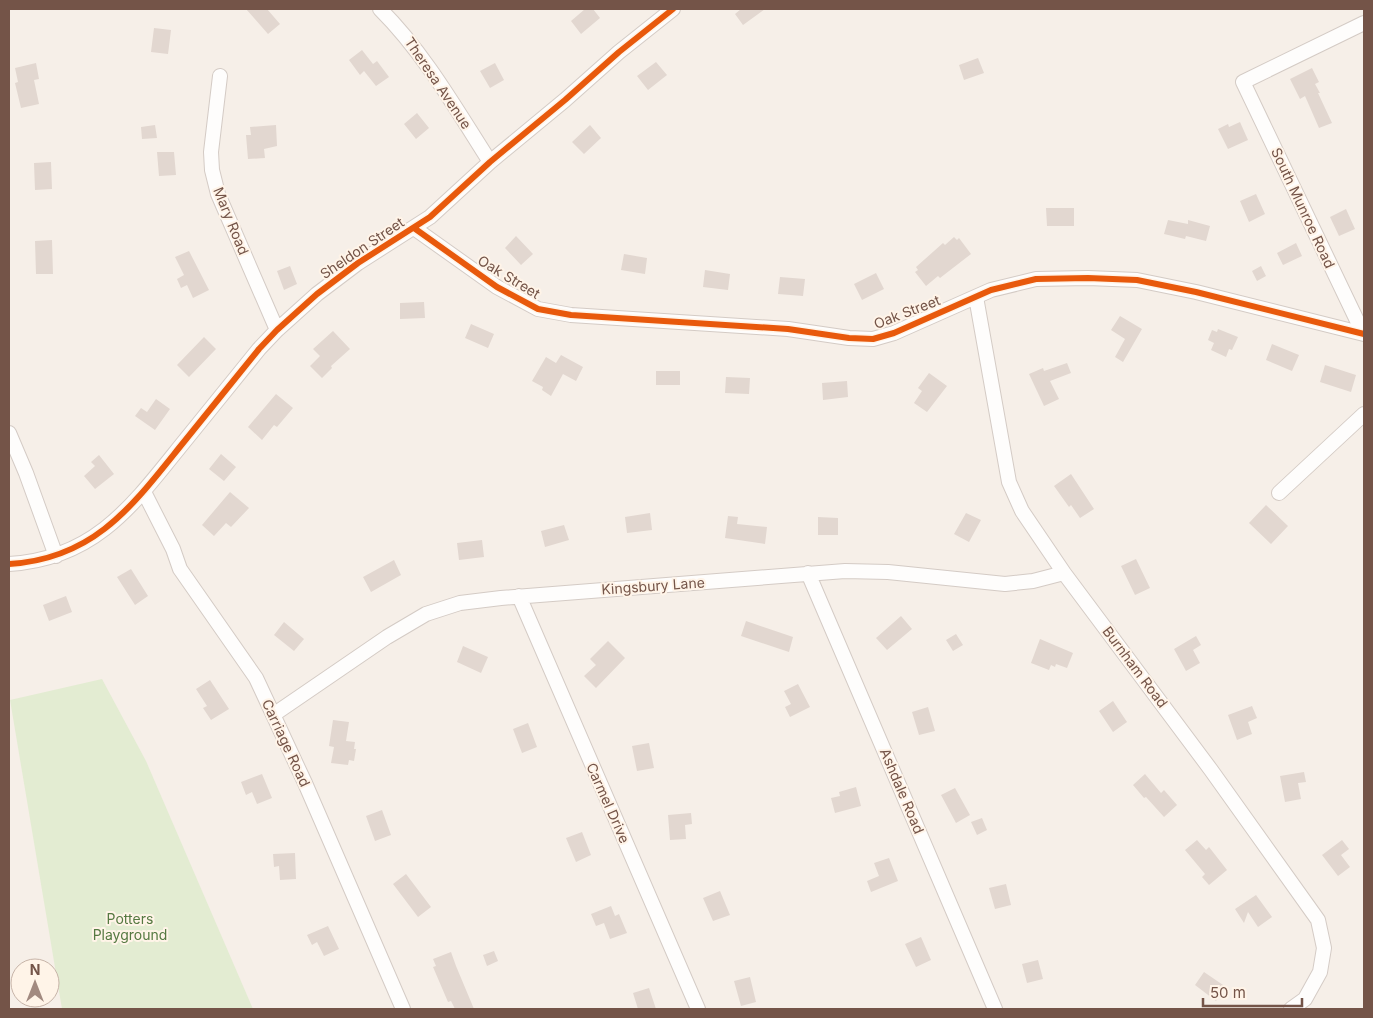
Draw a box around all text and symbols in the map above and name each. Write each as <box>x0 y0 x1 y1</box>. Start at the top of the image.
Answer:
street label: Theresa Avenue <box>401 34 475 132</box>
street label: South Munroe Road <box>1268 145 1339 271</box>
street label: Mary Road <box>210 184 253 257</box>
street label: Sheldon Street <box>317 213 407 282</box>
street label: Oak Street <box>475 251 544 302</box>
street label: Oak Street <box>871 291 943 332</box>
street label: Kingsbury Lane <box>601 573 705 598</box>
street label: Burnham Road <box>1099 623 1171 711</box>
street label: Carriage Road <box>259 696 314 789</box>
street label: Ashdale Road <box>877 746 928 836</box>
street label: Carmel Drive <box>583 760 634 846</box>
park label: Potters Playground <box>93 910 167 943</box>
north arrow <box>10 958 60 1008</box>
text: N <box>30 961 40 978</box>
scale bar <box>1203 976 1302 1008</box>
text: 50 m <box>1210 983 1246 1002</box>

